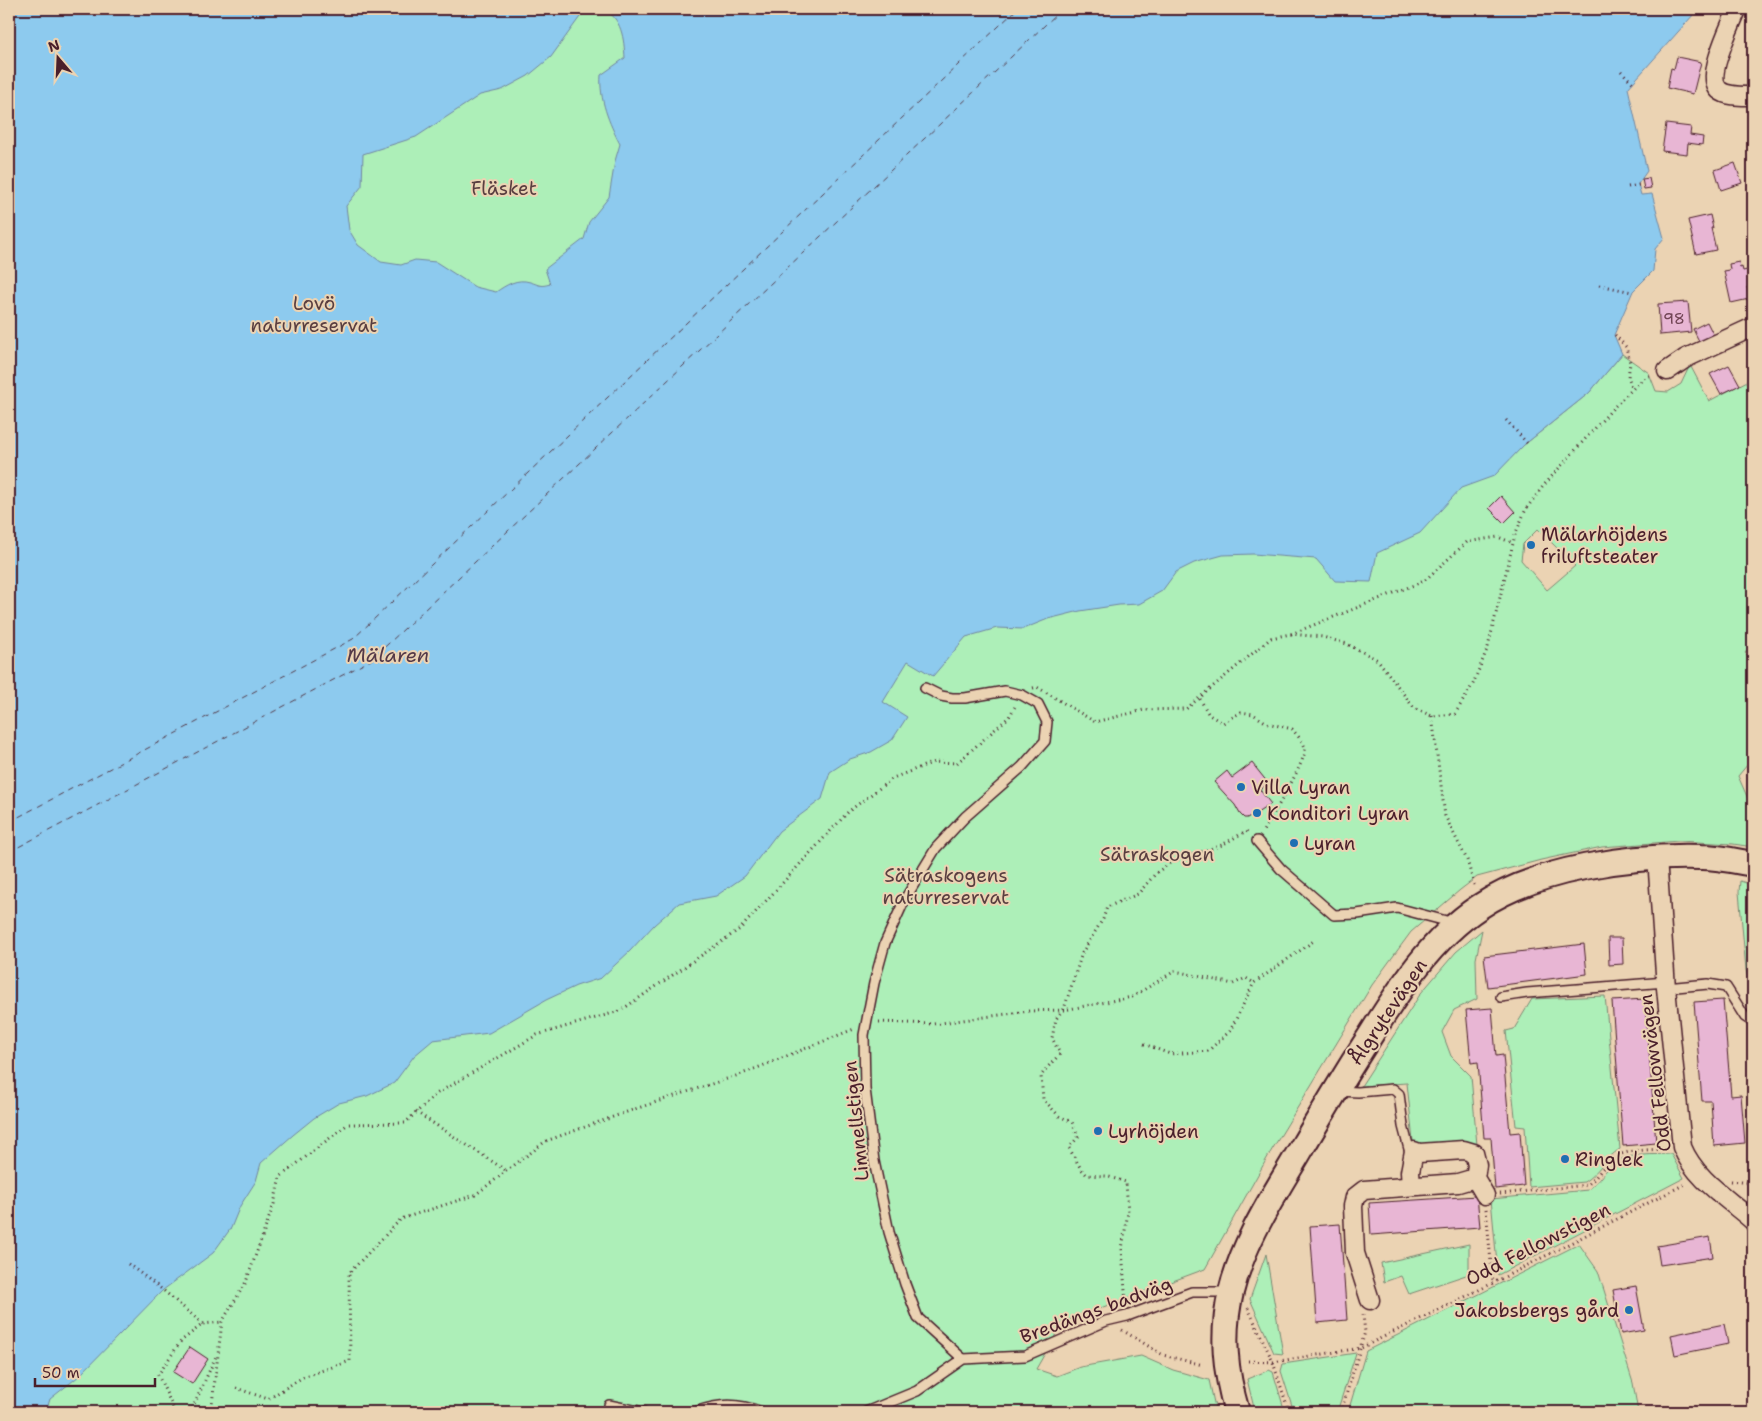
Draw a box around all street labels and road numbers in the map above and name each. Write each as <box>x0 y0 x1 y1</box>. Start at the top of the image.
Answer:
street label: Ålgrytevägen <box>1342 953 1433 1070</box>
street label: Odd Fellowvägen <box>1633 993 1677 1153</box>
street label: Limnellstigen <box>837 1060 875 1182</box>
street label: Odd Fellowstigen <box>1461 1197 1615 1291</box>
street label: Bredängs badväg <box>1017 1271 1175 1349</box>

